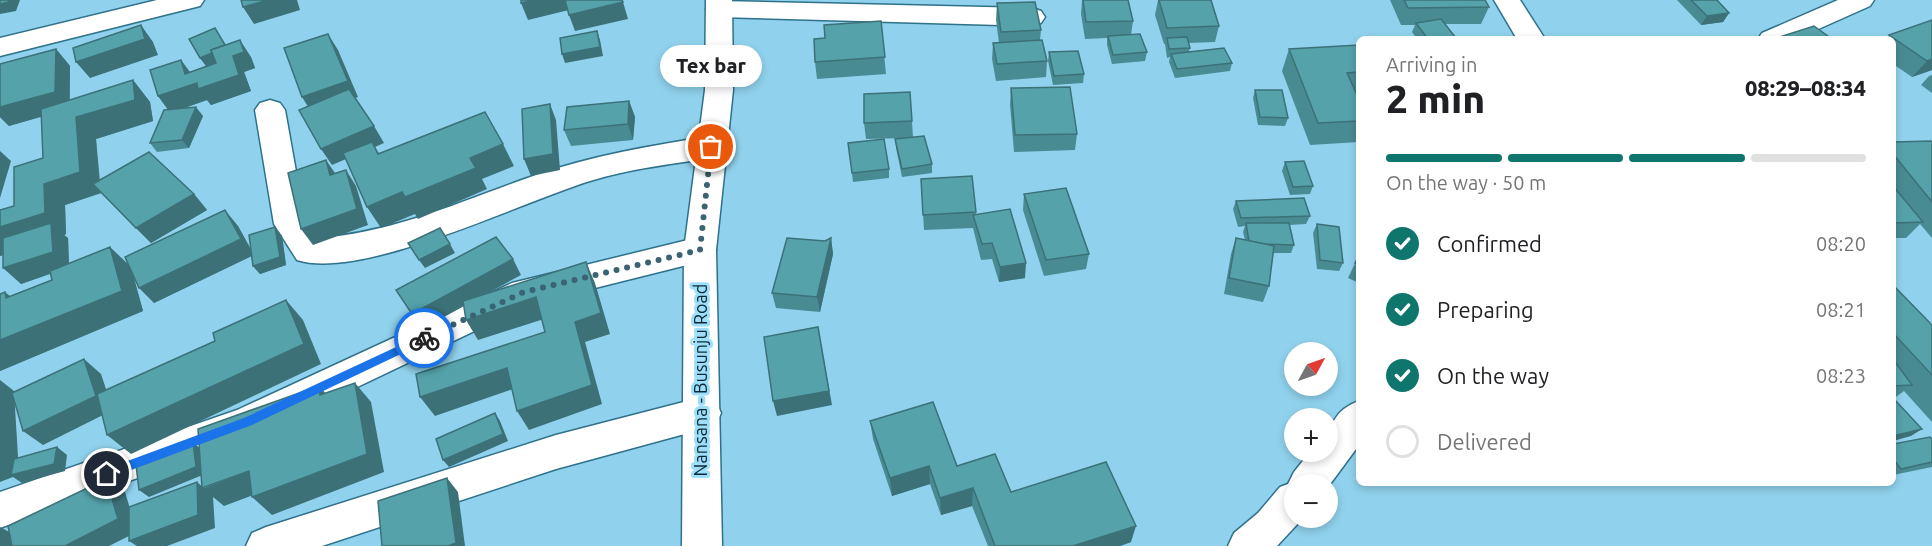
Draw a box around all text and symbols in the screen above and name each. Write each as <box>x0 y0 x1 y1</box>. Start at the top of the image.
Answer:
callout: Tex bar <box>660 45 762 87</box>
text: Arriving in <box>1386 53 1477 76</box>
text: Tex bar <box>676 54 746 77</box>
text: 08:29–08:34 <box>1745 75 1866 100</box>
text: 2 min <box>1386 77 1485 120</box>
pin <box>685 121 736 172</box>
icon: bag <box>694 130 727 163</box>
text: On the way · 50 m <box>1386 171 1546 194</box>
icon: check <box>1386 227 1419 260</box>
text: Confirmed <box>1437 231 1542 256</box>
text: 08:20 <box>1816 232 1866 255</box>
street label: Nansana - Busunju Road <box>690 284 710 476</box>
icon: check <box>1386 293 1419 326</box>
text: Preparing <box>1437 297 1534 322</box>
text: 08:21 <box>1816 298 1866 321</box>
courier <box>394 308 454 368</box>
icon: bike <box>408 322 441 355</box>
north arrow <box>1284 342 1338 396</box>
map controls <box>1284 342 1338 528</box>
icon: check <box>1386 359 1419 392</box>
text: On the way <box>1437 363 1549 388</box>
text: 08:23 <box>1816 364 1866 387</box>
button: + <box>1284 408 1338 462</box>
text: Delivered <box>1437 429 1532 454</box>
pin <box>81 448 132 499</box>
icon: home <box>90 457 123 490</box>
button: − <box>1284 474 1338 528</box>

